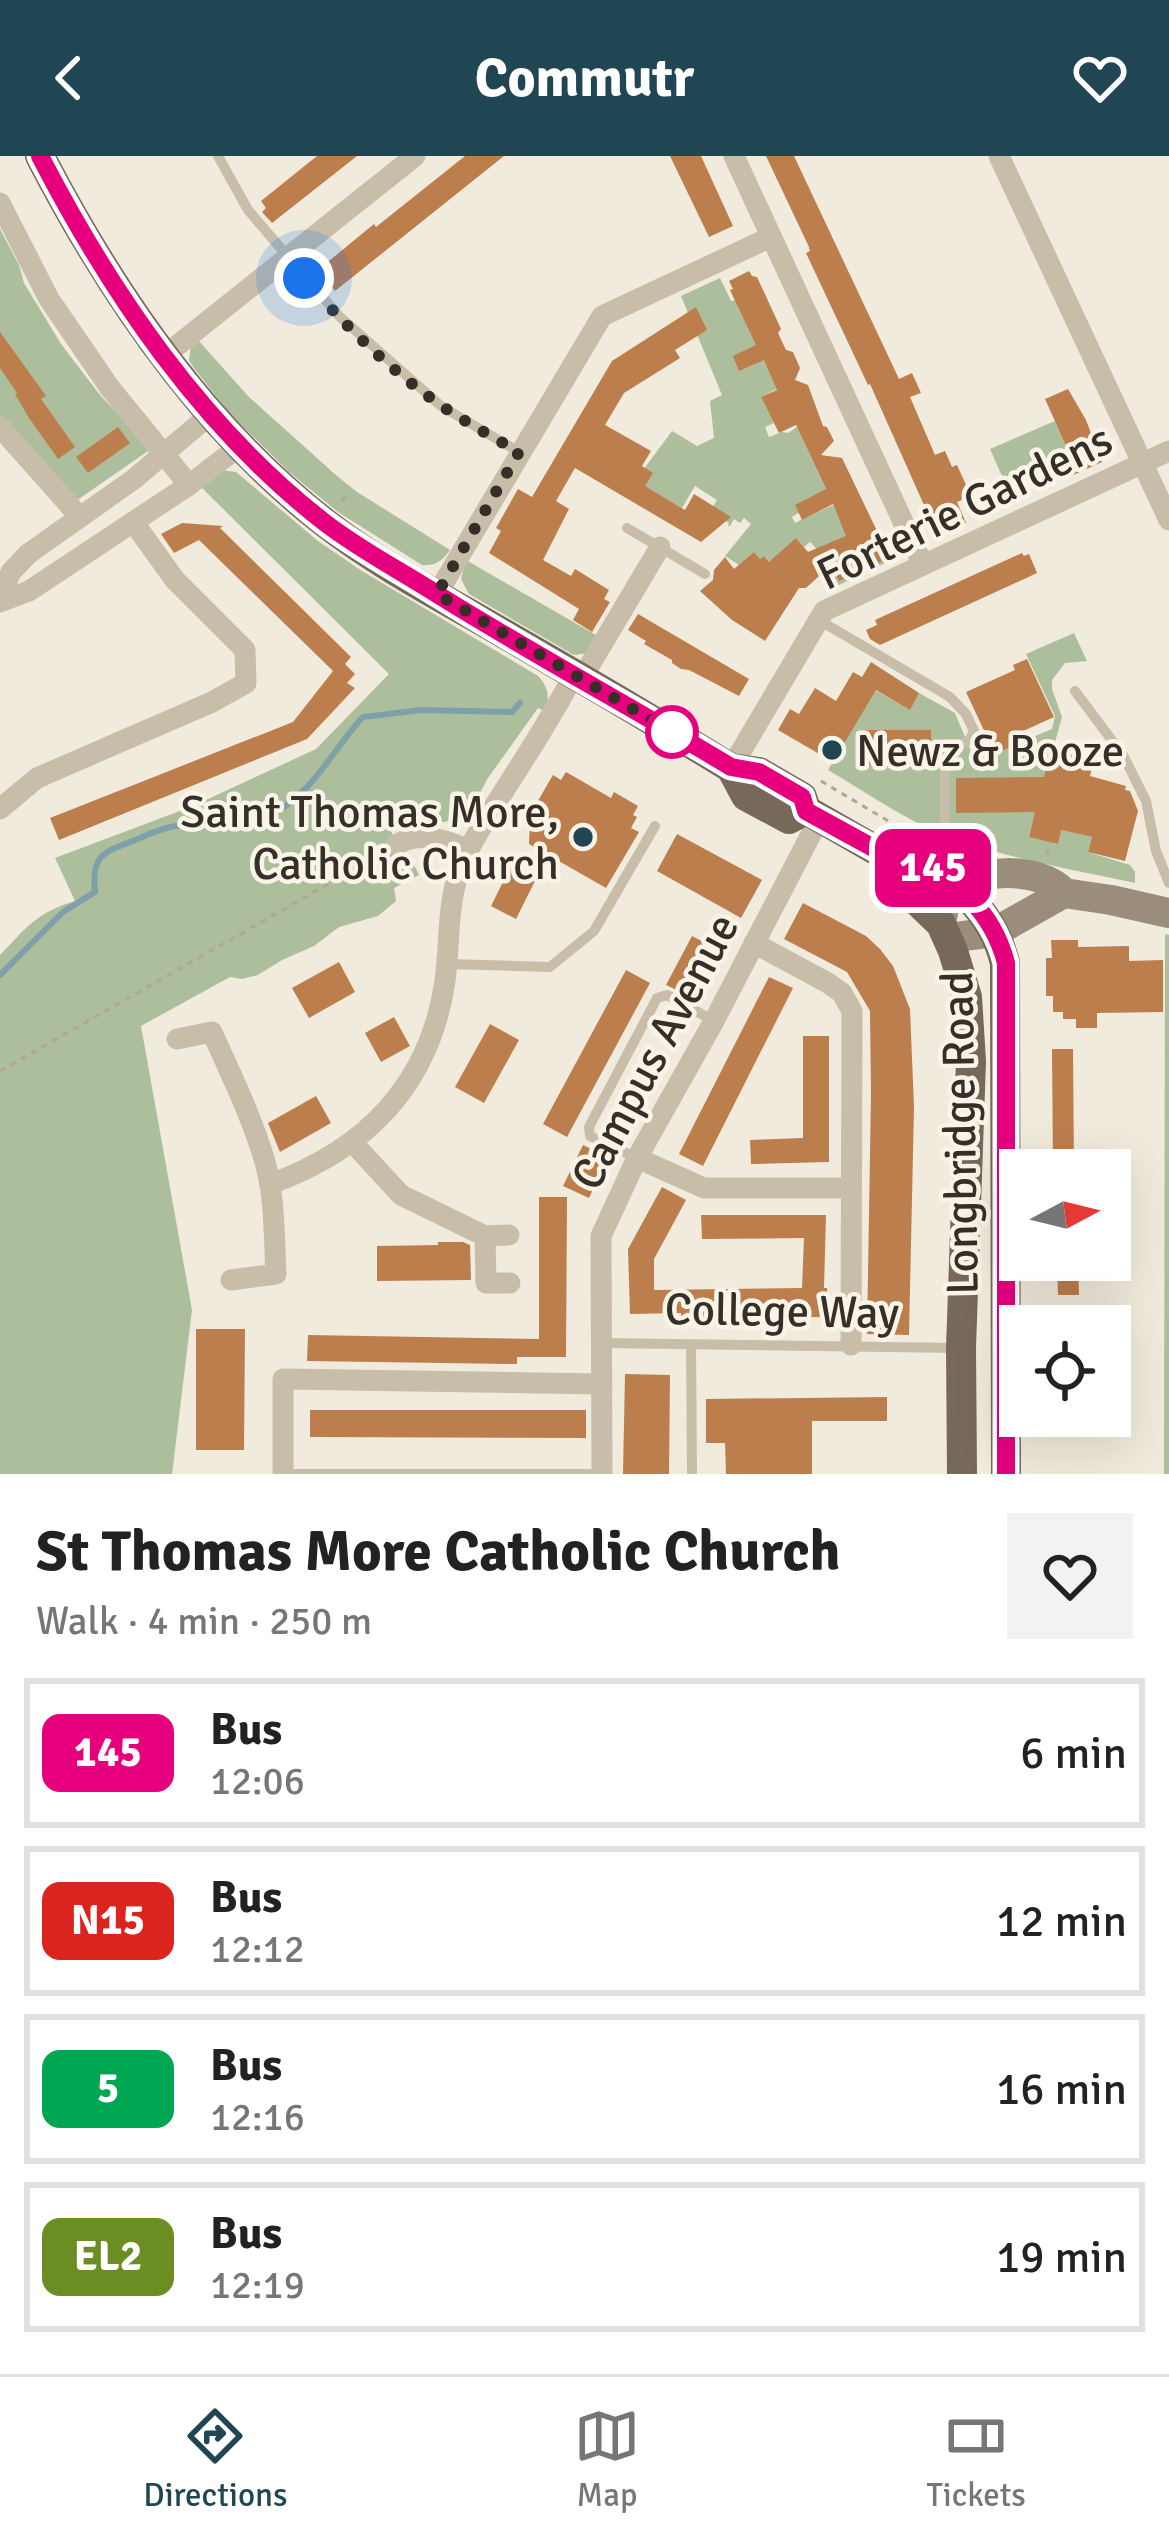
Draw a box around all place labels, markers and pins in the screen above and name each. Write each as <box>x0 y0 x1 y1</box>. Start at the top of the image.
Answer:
unlabelled marker <box>647 707 697 757</box>
place label: Newz & Booze <box>856 724 1124 779</box>
marker: Newz & Booze <box>819 737 845 763</box>
place label: Saint Thomas More, Catholic Church <box>180 785 559 892</box>
marker: Saint Thomas More, Catholic Church <box>570 824 596 850</box>

